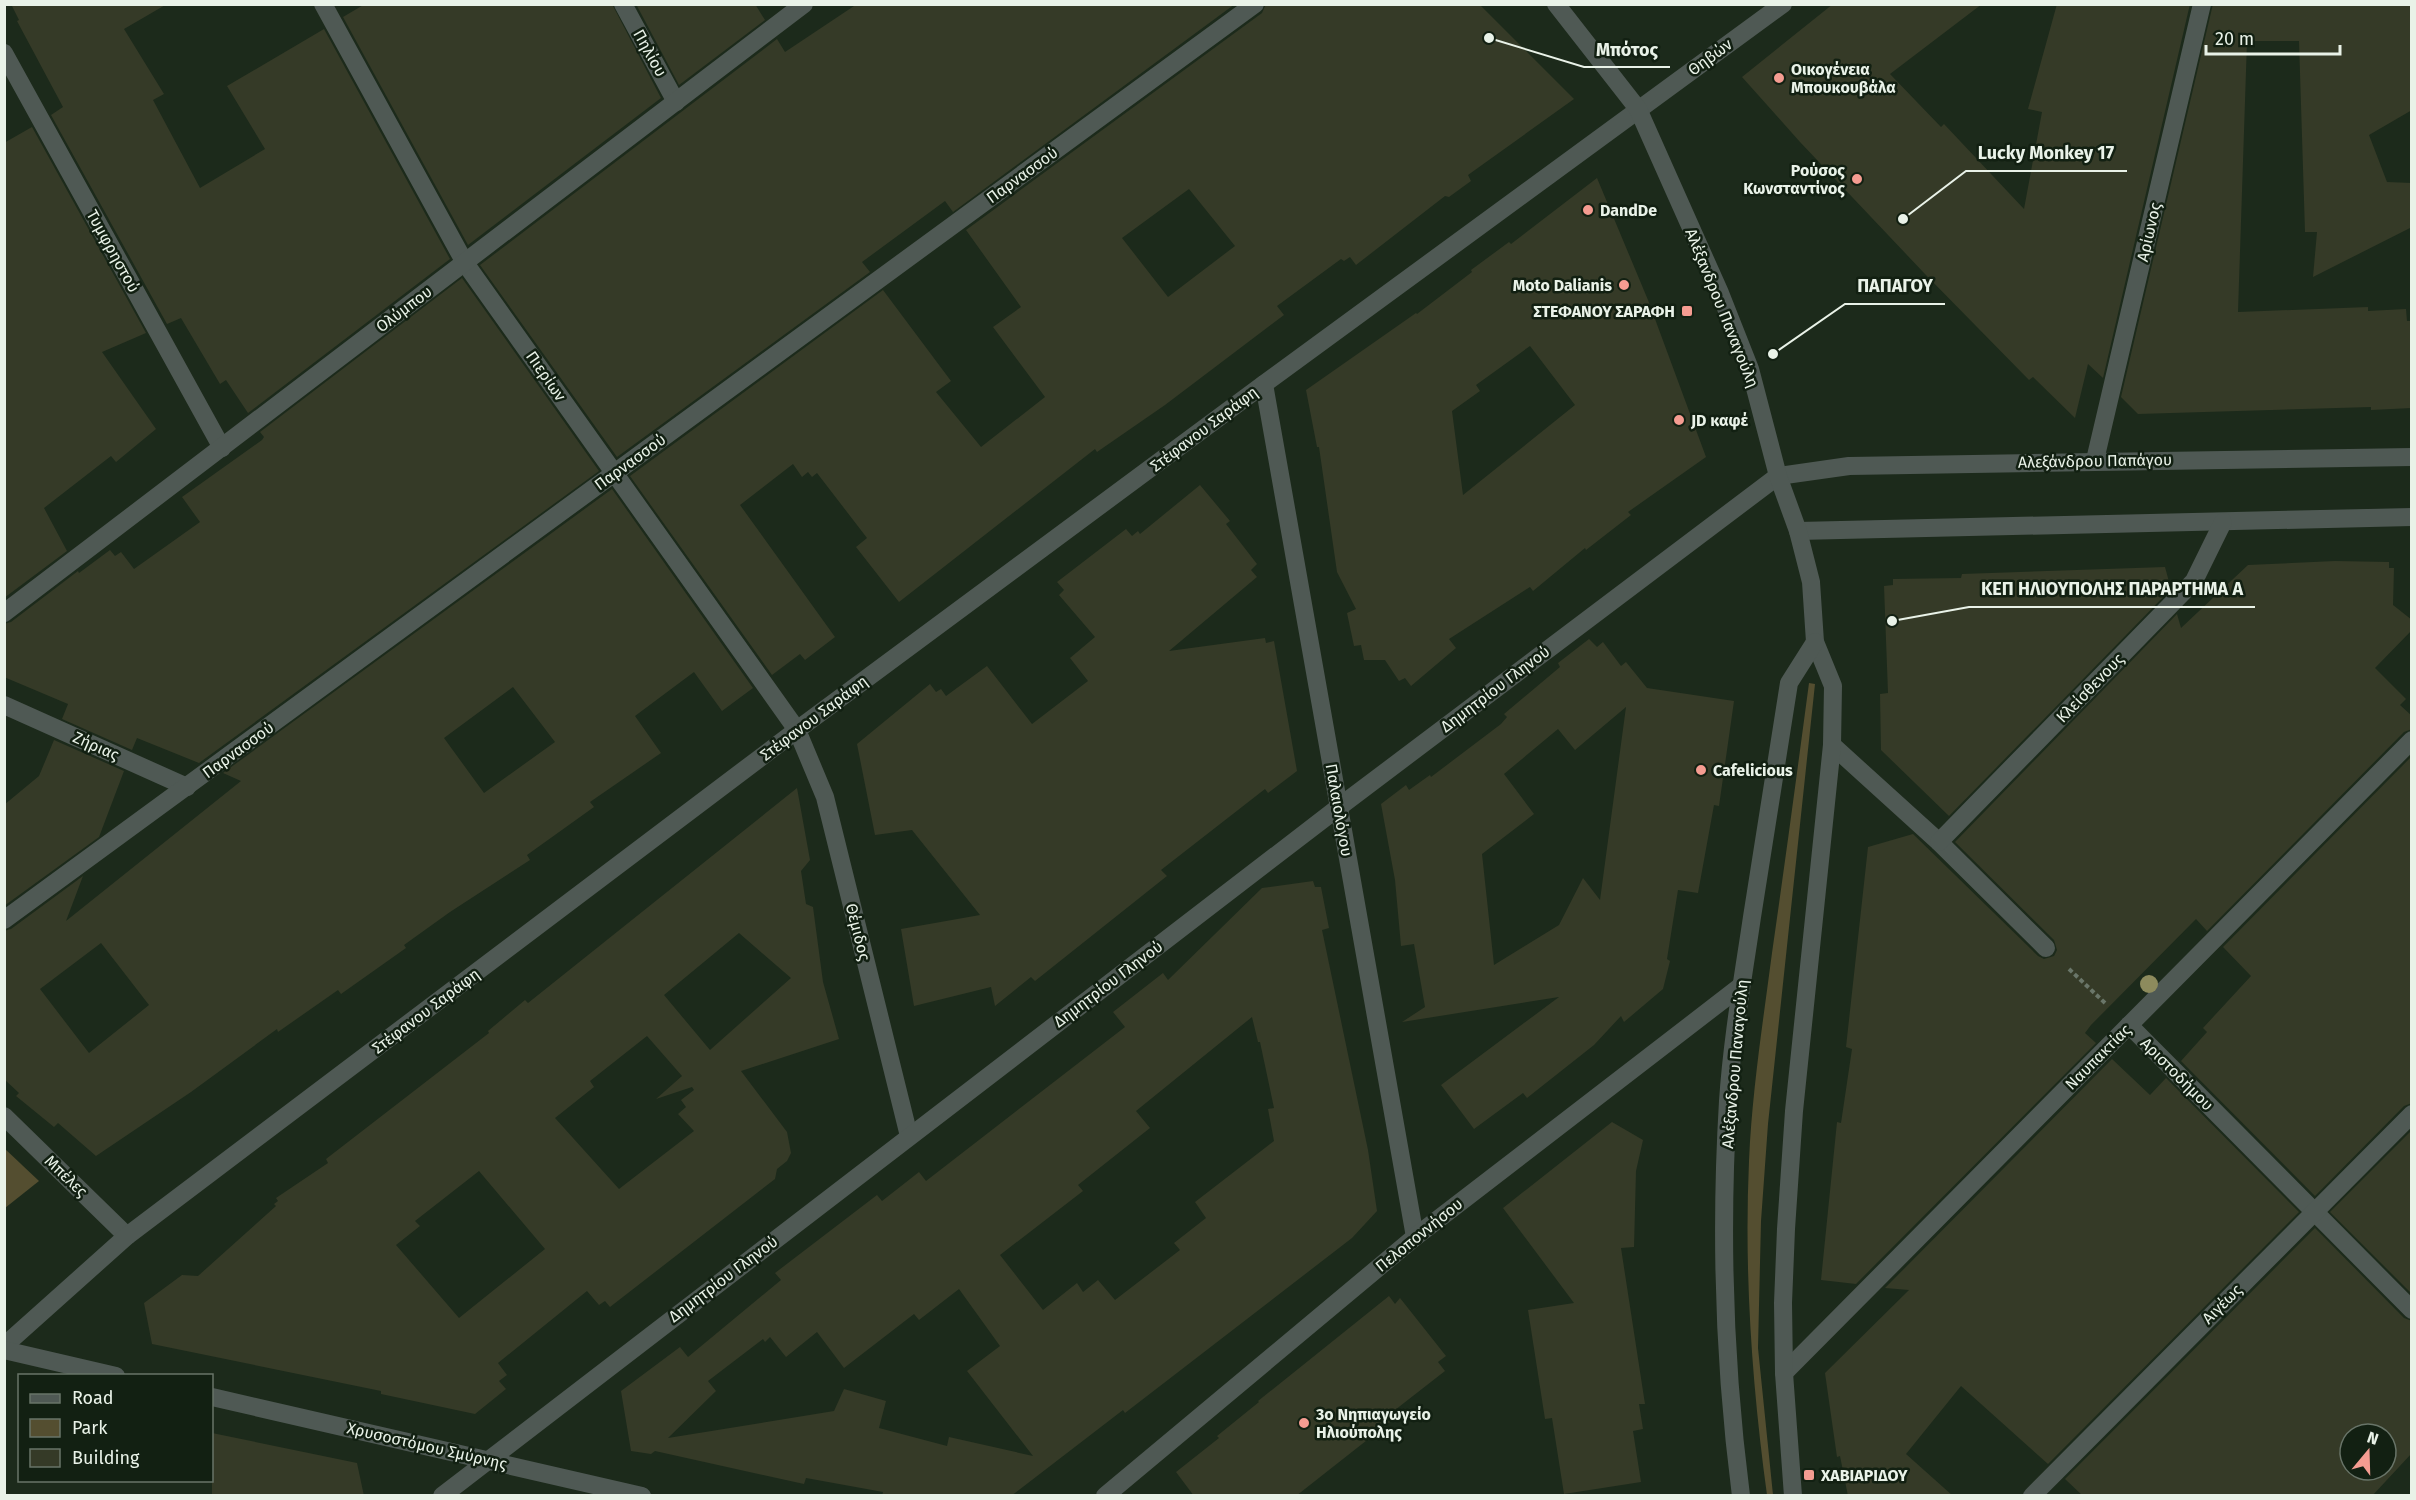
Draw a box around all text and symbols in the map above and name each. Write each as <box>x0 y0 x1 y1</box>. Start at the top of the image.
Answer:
scale bar <box>2206 18 2340 56</box>
street label: Πηλίου <box>629 26 671 80</box>
text: 20 m <box>2215 28 2254 50</box>
callout: Μπότος <box>1584 31 1670 67</box>
street label: Θηβών <box>1684 34 1736 79</box>
text: Μπότος <box>1596 39 1658 61</box>
place label: Οικογένεια Μπουκουβάλα <box>1791 60 1896 97</box>
marker: Οικογένεια Μπουκουβάλα <box>1772 71 1786 85</box>
callout: Lucky Monkey 17 <box>1966 135 2127 171</box>
text: Lucky Monkey 17 <box>1978 142 2115 164</box>
street label: Παρνασσού <box>983 143 1061 207</box>
place label: Ρούσος Κωνσταντίνος <box>1743 161 1845 198</box>
marker: Ρούσος Κωνσταντίνος <box>1850 172 1864 186</box>
street label: Αρίωνος <box>2133 200 2165 263</box>
place label: DandDe <box>1600 201 1657 220</box>
marker: DandDe <box>1581 203 1595 217</box>
street label: Τυμφρηστού <box>82 206 144 296</box>
street label: Αλέξανδρου Παναγούλη <box>1681 226 1763 390</box>
callout: ΠΑΠΑΓΟΥ <box>1845 268 1945 304</box>
text: ΠΑΠΑΓΟΥ <box>1857 275 1933 297</box>
place label: Moto Dalianis <box>1513 276 1612 295</box>
marker: Moto Dalianis <box>1617 278 1631 292</box>
street label: Ολύμπου <box>372 282 436 336</box>
place label: ΣΤΕΦΑΝΟΥ ΣΑΡΑΦΗ <box>1533 302 1675 321</box>
marker: ΣΤΕΦΑΝΟΥ ΣΑΡΑΦΗ <box>1680 304 1694 318</box>
street label: Πιερίων <box>522 347 570 405</box>
street label: Στέφανου Σαράφη <box>1146 382 1262 476</box>
place label: JD καφέ <box>1690 411 1749 430</box>
marker: JD καφέ <box>1672 413 1686 427</box>
street label: Παρνασσού <box>591 430 669 494</box>
street label: Αλεξάνδρου Παπάγου <box>2018 450 2172 472</box>
callout: ΚΕΠ ΗΛΙΟΥΠΟΛΗΣ ΠΑΡΑΡΤΗΜΑ Α <box>1969 571 2255 607</box>
text: ΚΕΠ ΗΛΙΟΥΠΟΛΗΣ ΠΑΡΑΡΤΗΜΑ Α <box>1981 578 2243 600</box>
street label: Δημητρίου Γληνού <box>1437 642 1553 736</box>
street label: Κλείσθενους <box>2052 649 2128 727</box>
street label: Στέφανου Σαράφη <box>756 671 872 765</box>
street label: Παρνασσού <box>199 718 277 782</box>
street label: Ζήριας <box>70 728 122 765</box>
place label: Cafelicious <box>1713 761 1793 780</box>
street label: Παλαιολόγου <box>1321 762 1357 858</box>
marker: Cafelicious <box>1694 763 1708 777</box>
street label: Θέμιδος <box>842 901 874 963</box>
street label: Δημητρίου Γληνού <box>1050 937 1166 1031</box>
street label: Στέφανου Σαράφη <box>368 964 484 1058</box>
street label: Αλέξανδρου Παναγούλη <box>1718 979 1752 1149</box>
street label: Ναυπακτίας <box>2061 1020 2135 1094</box>
street label: Αριστοδήμου <box>2137 1034 2217 1114</box>
street label: Μπέλες <box>41 1151 92 1201</box>
street label: Πελοποννήσου <box>1372 1194 1466 1276</box>
street label: Δημητρίου Γληνού <box>665 1232 781 1326</box>
street label: Αιγέως <box>2198 1280 2246 1328</box>
legend <box>18 1374 213 1482</box>
text: Road <box>72 1387 114 1409</box>
place label: 3o Νηπιαγωγείο Ηλιούπολης <box>1315 1405 1431 1442</box>
marker: 3o Νηπιαγωγείο Ηλιούπολης <box>1297 1416 1311 1430</box>
text: Park <box>72 1417 108 1439</box>
street label: Χρυσοστόμου Σμύρνης <box>345 1418 509 1474</box>
north arrow <box>2338 1422 2398 1482</box>
text: N <box>2365 1428 2381 1449</box>
text: Building <box>72 1447 140 1469</box>
place label: ΧΑΒΙΑΡΙΔΟΥ <box>1820 1466 1908 1485</box>
marker: ΧΑΒΙΑΡΙΔΟΥ <box>1802 1468 1816 1482</box>

